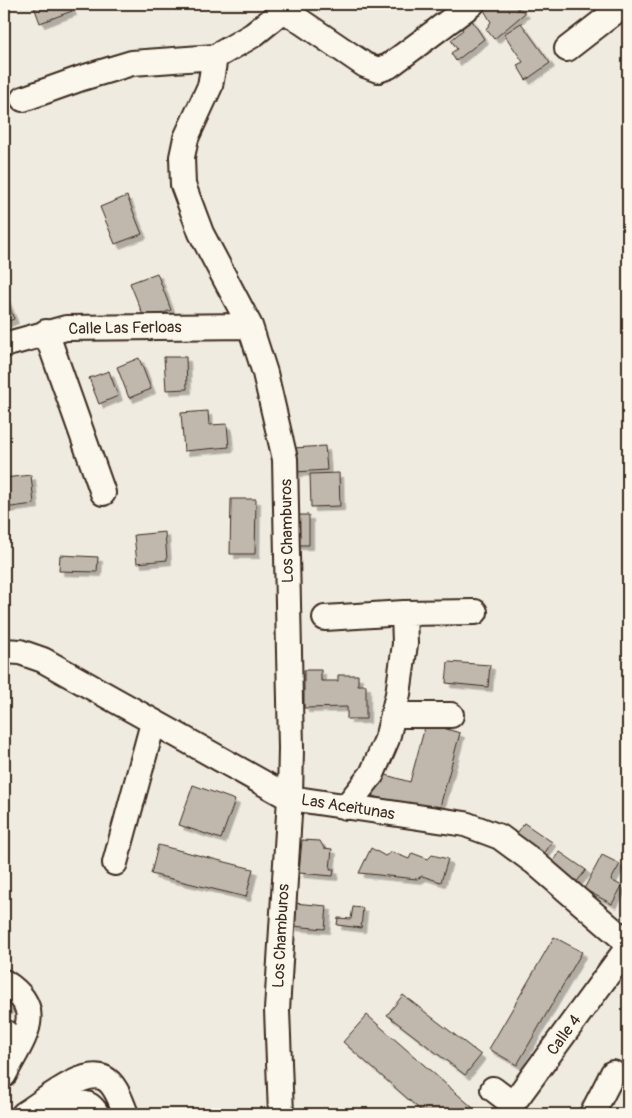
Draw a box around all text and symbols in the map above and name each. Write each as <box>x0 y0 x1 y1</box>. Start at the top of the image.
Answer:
street label: Calle Las Ferloas <box>68 317 182 339</box>
street label: Los Chamburos <box>276 479 298 583</box>
street label: Las Aceitunas <box>300 790 396 824</box>
street label: Los Chamburos <box>268 883 294 989</box>
street label: Calle 4 <box>543 1011 585 1059</box>

